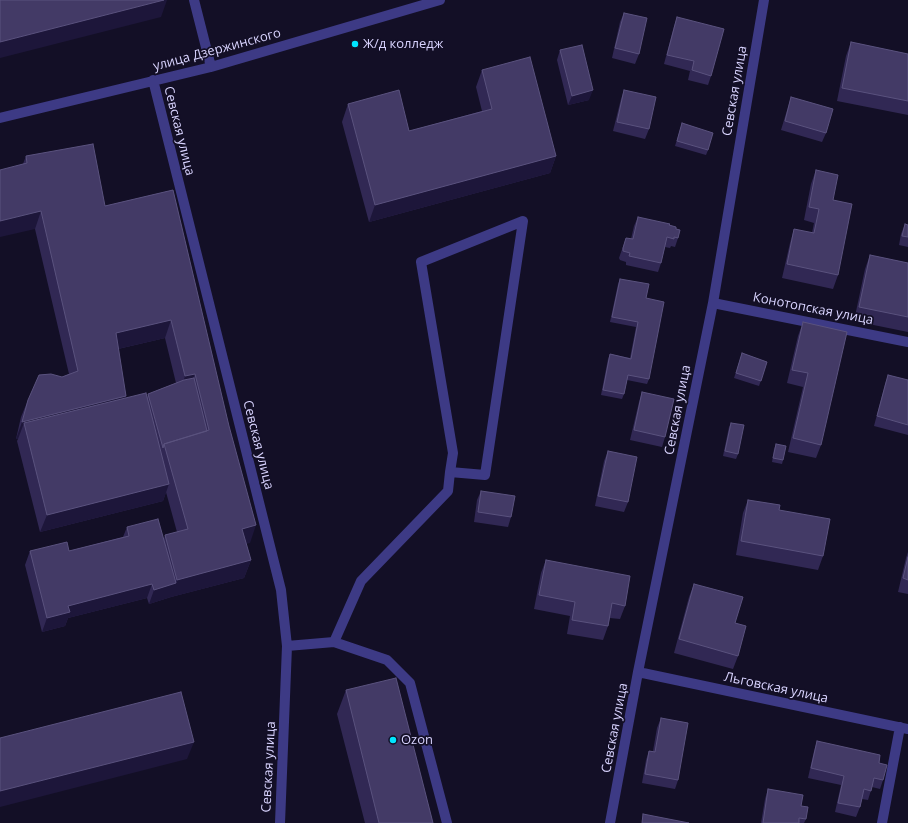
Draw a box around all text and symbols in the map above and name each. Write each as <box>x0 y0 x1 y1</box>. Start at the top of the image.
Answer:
street label: улица Дзержинского <box>151 25 283 75</box>
place label: Ж/д колледж <box>363 36 443 52</box>
marker: Ж/д колледж <box>350 39 360 49</box>
street label: Севская улица <box>719 45 751 137</box>
street label: Севская улица <box>160 85 198 177</box>
street label: Конотопская улица <box>752 290 874 328</box>
street label: Севская улица <box>662 364 694 456</box>
street label: Севская улица <box>239 399 277 491</box>
street label: Льговская улица <box>723 669 829 707</box>
street label: Севская улица <box>599 682 631 774</box>
street label: Севская улица <box>259 721 279 813</box>
place label: Ozon <box>401 732 433 748</box>
marker: Ozon <box>388 735 398 745</box>

